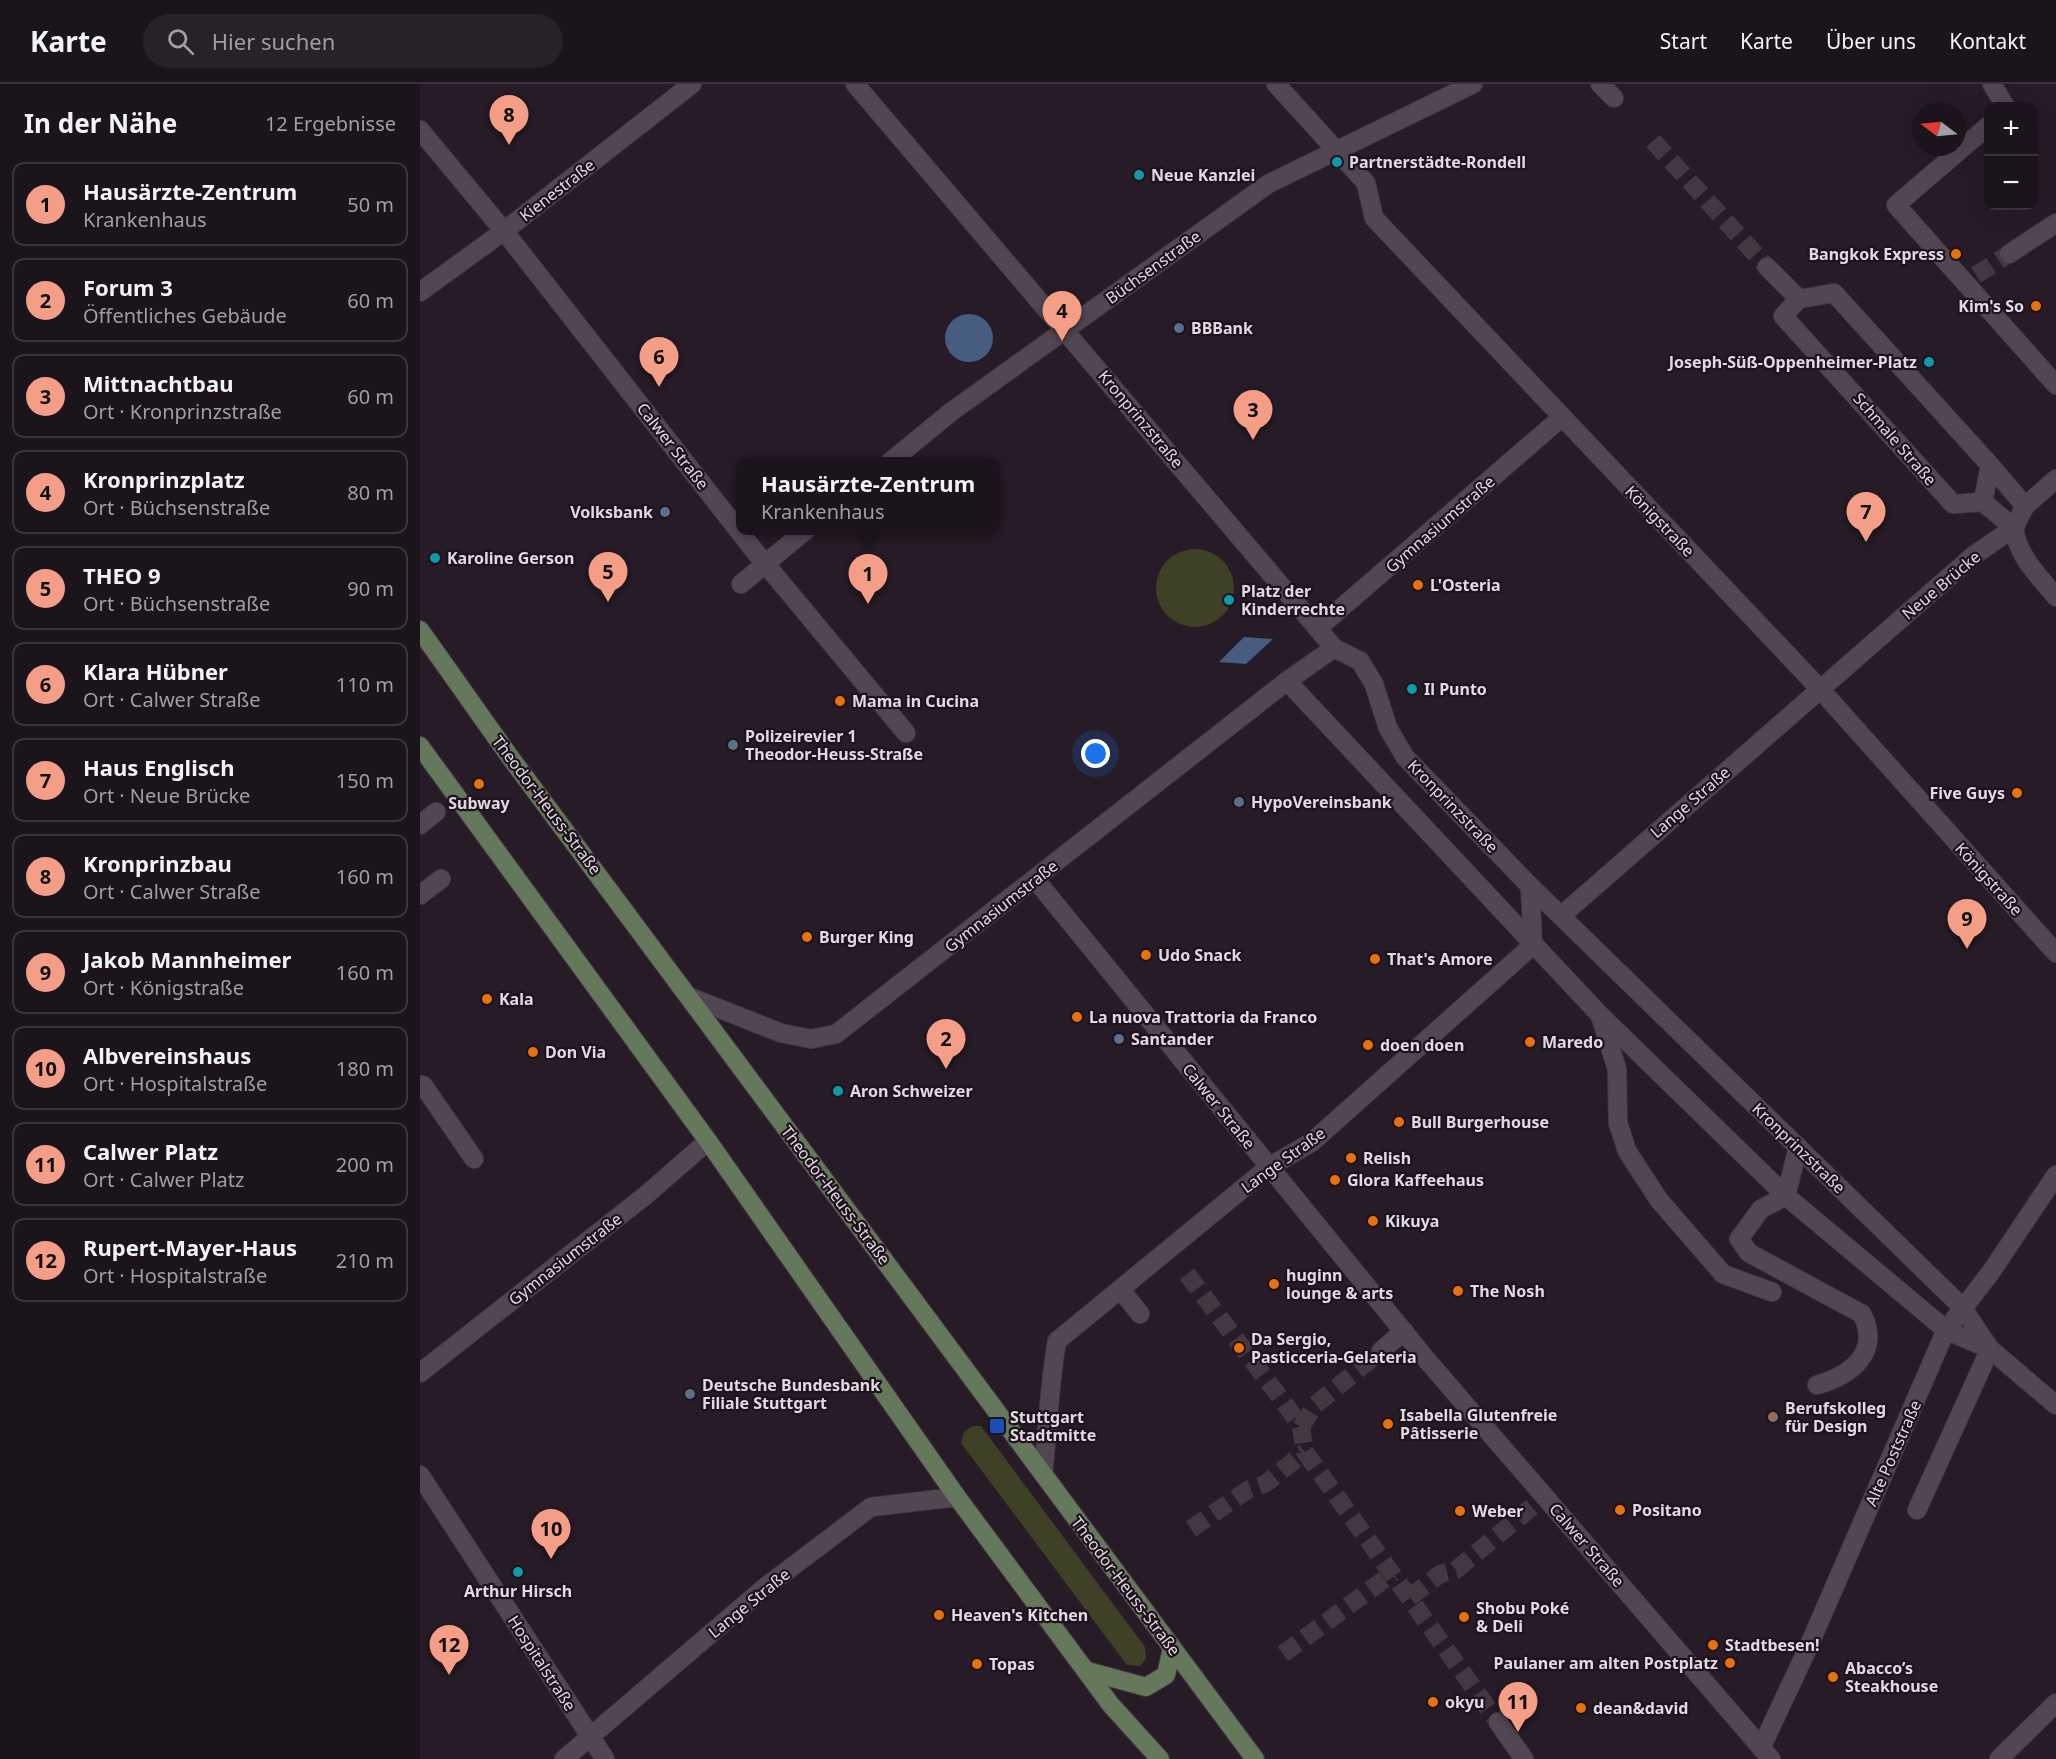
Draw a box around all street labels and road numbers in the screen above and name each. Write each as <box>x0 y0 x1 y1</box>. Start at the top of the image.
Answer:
street label: Kienestraße <box>515 154 599 226</box>
street label: Büchsenstraße <box>1101 225 1205 309</box>
street label: Kronprinzstraße <box>1093 365 1189 473</box>
street label: Schmale Straße <box>1848 388 1942 490</box>
street label: Calwer Straße <box>632 398 714 494</box>
street label: Gymnasiumstraße <box>1381 470 1499 578</box>
street label: Königstraße <box>1620 481 1700 561</box>
street label: Neue Brücke <box>1897 546 1985 624</box>
street label: Theodor-Heuss-Straße <box>487 731 607 879</box>
street label: Kronprinzstraße <box>1403 755 1503 857</box>
street label: Lange Straße <box>1645 761 1735 843</box>
street label: Königstraße <box>1950 838 2028 920</box>
street label: Gymnasiumstraße <box>940 855 1062 957</box>
street label: Calwer Straße <box>1178 1058 1260 1154</box>
street label: Kronprinzstraße <box>1748 1098 1850 1198</box>
street label: Theodor-Heuss-Straße <box>776 1121 896 1269</box>
street label: Lange Straße <box>1236 1122 1330 1198</box>
street label: Gymnasiumstraße <box>504 1208 626 1310</box>
street label: Alte Poststraße <box>1860 1396 1926 1510</box>
street label: Calwer Straße <box>1544 1498 1630 1592</box>
street label: Theodor-Heuss-Straße <box>1066 1512 1186 1660</box>
street label: Lange Straße <box>704 1563 794 1643</box>
street label: Hospitalstraße <box>503 1611 581 1715</box>

